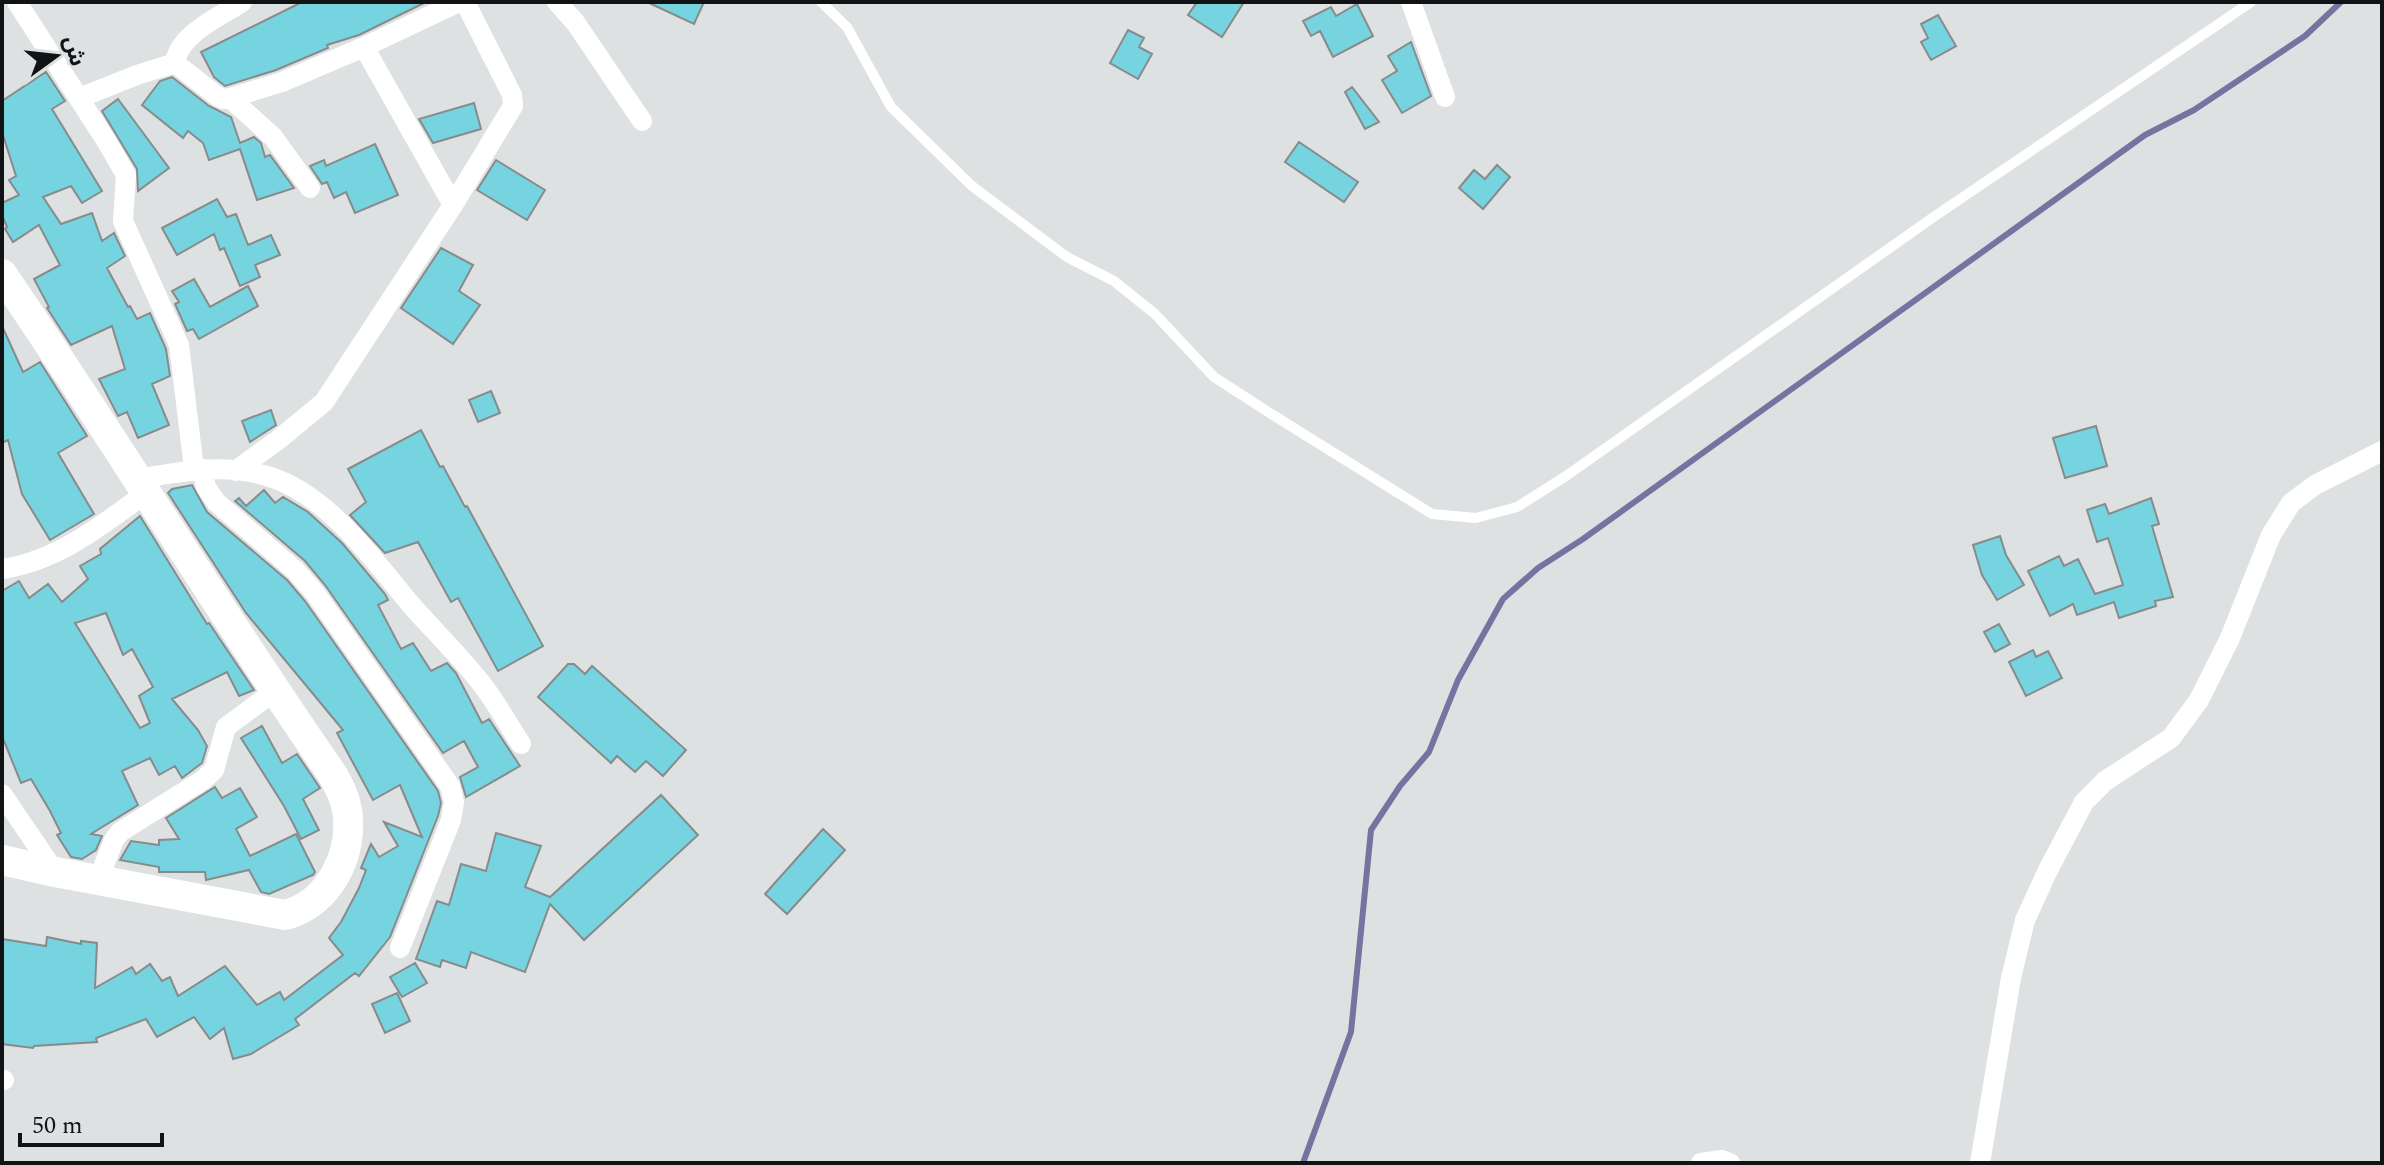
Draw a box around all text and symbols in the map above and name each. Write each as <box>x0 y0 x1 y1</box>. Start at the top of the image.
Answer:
north arrow <box>16 16 96 96</box>
text: ش <box>54 32 94 70</box>
scale bar <box>20 1097 162 1147</box>
text: 50 m <box>32 1108 83 1144</box>

